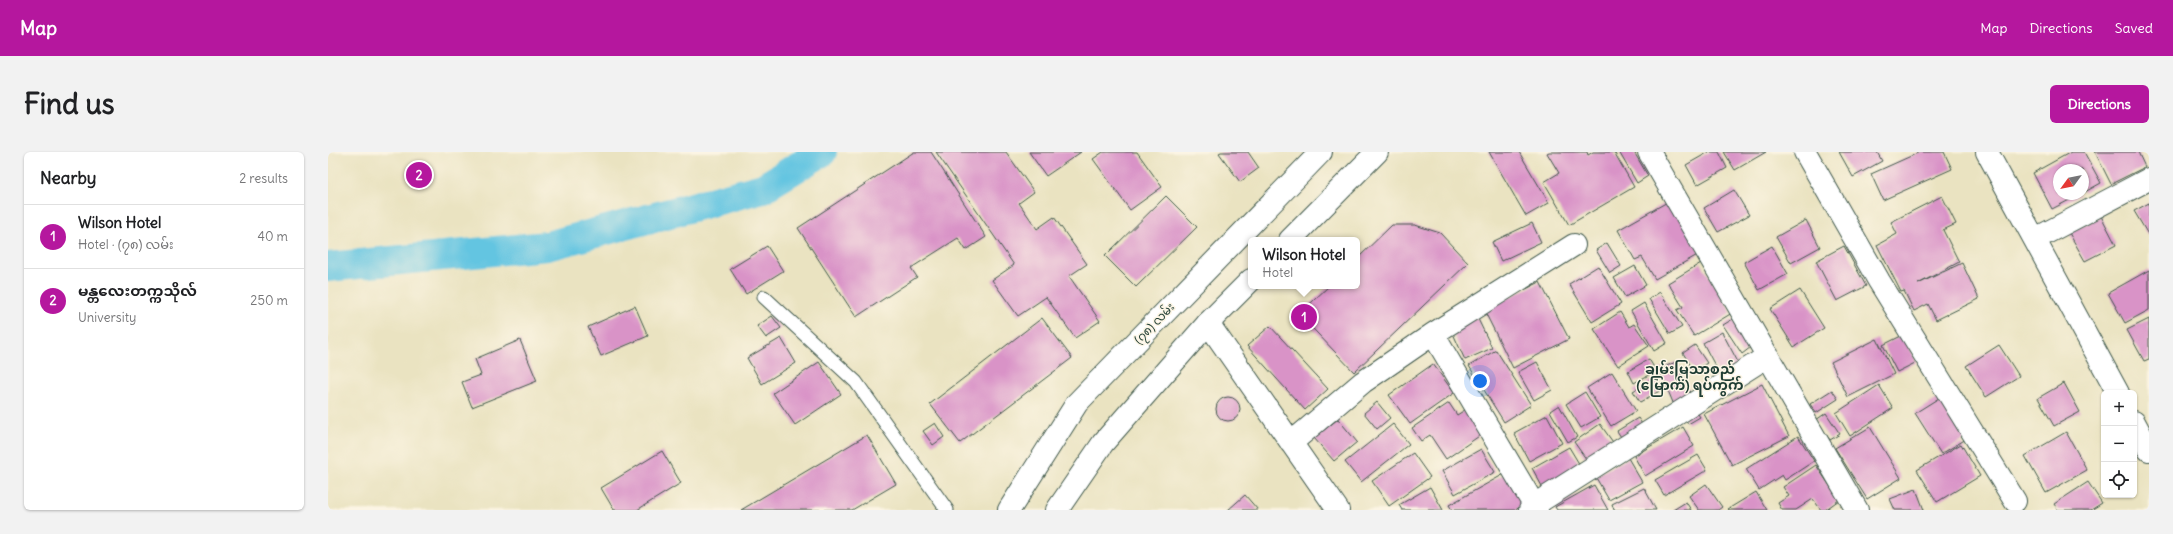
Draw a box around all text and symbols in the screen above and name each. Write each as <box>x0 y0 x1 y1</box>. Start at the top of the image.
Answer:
text: Map <box>20 16 57 40</box>
text: Map <box>1980 19 2007 37</box>
text: Directions <box>2029 19 2093 37</box>
text: Saved <box>2115 19 2153 37</box>
button: Directions <box>2050 85 2149 123</box>
text: Find us <box>24 86 115 122</box>
pin: 2 <box>406 160 432 190</box>
north arrow <box>2053 164 2089 200</box>
text: Nearby <box>40 167 96 189</box>
text: 2 results <box>239 170 288 187</box>
text: Wilson Hotel <box>78 213 161 232</box>
text: 1 <box>50 228 56 245</box>
text: 40 m <box>257 228 288 245</box>
text: Hotel · (၇၈) လမ်း <box>78 236 174 253</box>
popup <box>1248 237 1360 289</box>
text: Wilson Hotel <box>1262 245 1346 264</box>
text: Hotel <box>1262 264 1293 281</box>
text: မန္တလေးတက္ကသိုလ် <box>78 281 197 300</box>
text: 2 <box>49 292 57 309</box>
text: 250 m <box>250 292 288 309</box>
street label: (၇၈) လမ်း <box>1130 299 1179 349</box>
pin: 1 <box>1291 302 1317 332</box>
text: University <box>78 309 136 326</box>
district label: ချမ်းမြသာစည် (မြောက်) ရပ်ကွက် <box>1637 359 1743 397</box>
your location <box>1470 371 1490 391</box>
map controls <box>2101 390 2137 498</box>
button: + <box>2101 390 2137 426</box>
button: − <box>2101 426 2137 462</box>
button: locate <box>2101 462 2137 498</box>

